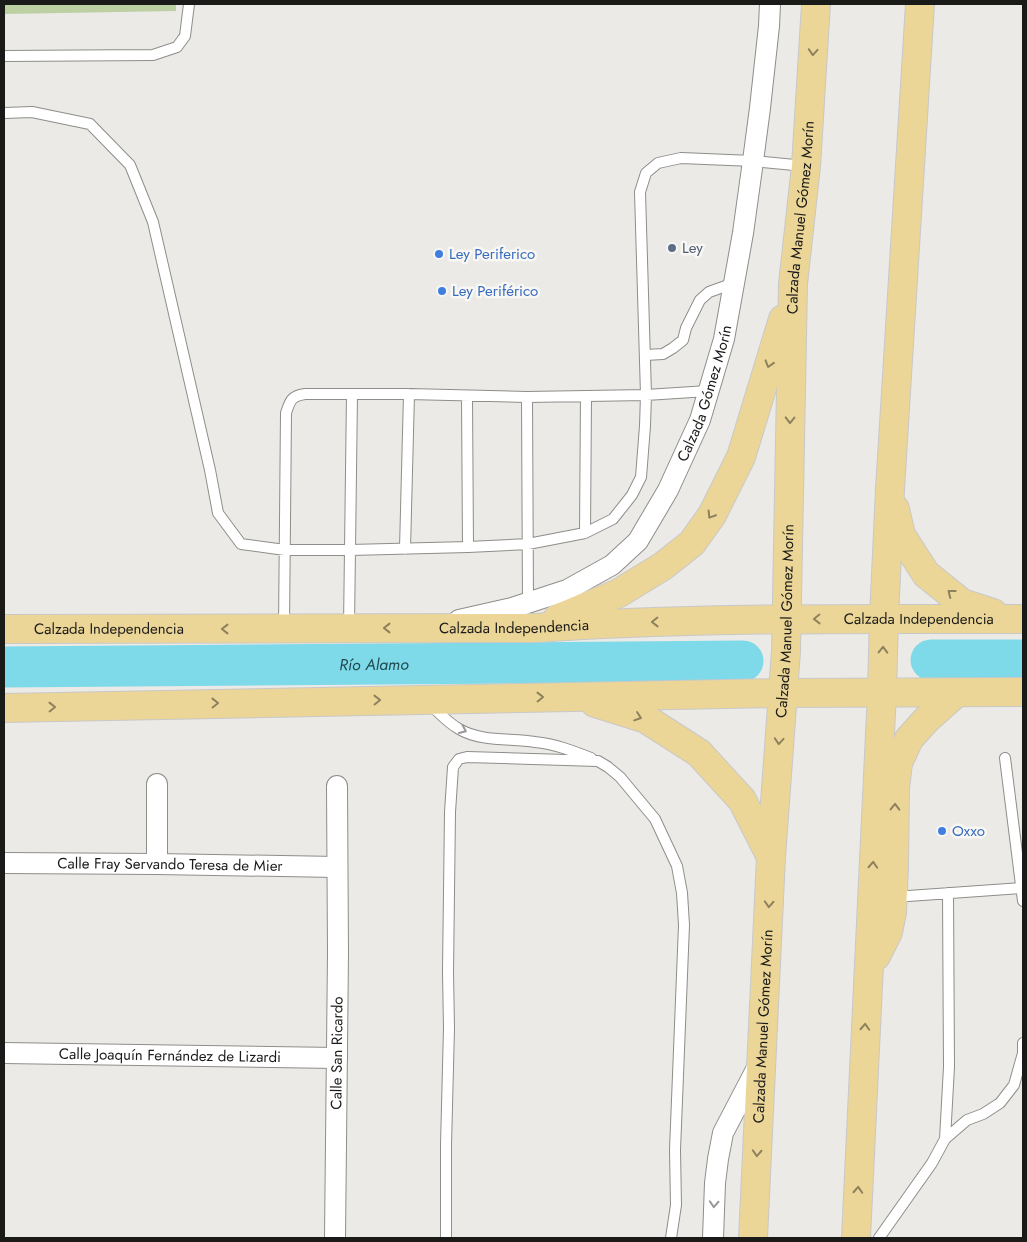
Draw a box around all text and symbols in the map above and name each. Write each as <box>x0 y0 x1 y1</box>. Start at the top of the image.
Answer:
one-way arrow <box>808 49 819 57</box>
street label: Calzada Manuel Gómez Morín <box>781 120 820 314</box>
place label: Ley <box>682 237 703 259</box>
marker: Ley <box>666 242 678 254</box>
place label: Ley Periferico <box>449 243 535 265</box>
marker: Ley Periferico <box>433 248 445 260</box>
place label: Ley Periférico <box>452 280 538 302</box>
marker: Ley Periférico <box>436 285 448 297</box>
street label: Calzada Gómez Morín <box>671 323 737 465</box>
one-way arrow <box>765 360 775 368</box>
one-way arrow <box>785 416 795 424</box>
one-way arrow <box>708 510 717 519</box>
street label: Calzada Manuel Gómez Morín <box>770 524 799 719</box>
one-way arrow <box>947 590 956 599</box>
street label: Calzada Independencia <box>844 608 994 630</box>
street label: Calzada Independencia <box>439 614 589 639</box>
one-way arrow <box>813 614 820 624</box>
one-way arrow <box>650 617 658 627</box>
street label: Calzada Independencia <box>34 618 184 640</box>
one-way arrow <box>383 623 390 633</box>
one-way arrow <box>220 624 228 634</box>
one-way arrow <box>878 646 888 654</box>
water label: Río Alamo <box>339 653 409 676</box>
one-way arrow <box>536 692 544 702</box>
one-way arrow <box>374 695 382 705</box>
one-way arrow <box>211 698 219 709</box>
one-way arrow <box>49 701 57 712</box>
one-way arrow <box>633 711 642 721</box>
one-way arrow <box>458 723 467 734</box>
one-way arrow <box>773 738 784 746</box>
one-way arrow <box>890 803 900 811</box>
place label: Oxxo <box>952 820 985 842</box>
marker: Oxxo <box>936 825 948 837</box>
street label: Calle Fray Servando Teresa de Mier <box>57 852 284 877</box>
one-way arrow <box>868 861 879 869</box>
one-way arrow <box>763 900 774 908</box>
street label: Calzada Manuel Gómez Morín <box>747 929 779 1124</box>
street label: Calle San Ricardo <box>325 996 349 1110</box>
one-way arrow <box>860 1023 871 1031</box>
street label: Calle Joaquín Fernández de Lizardi <box>59 1043 281 1068</box>
one-way arrow <box>751 1150 762 1158</box>
one-way arrow <box>852 1185 863 1193</box>
one-way arrow <box>709 1200 720 1208</box>

